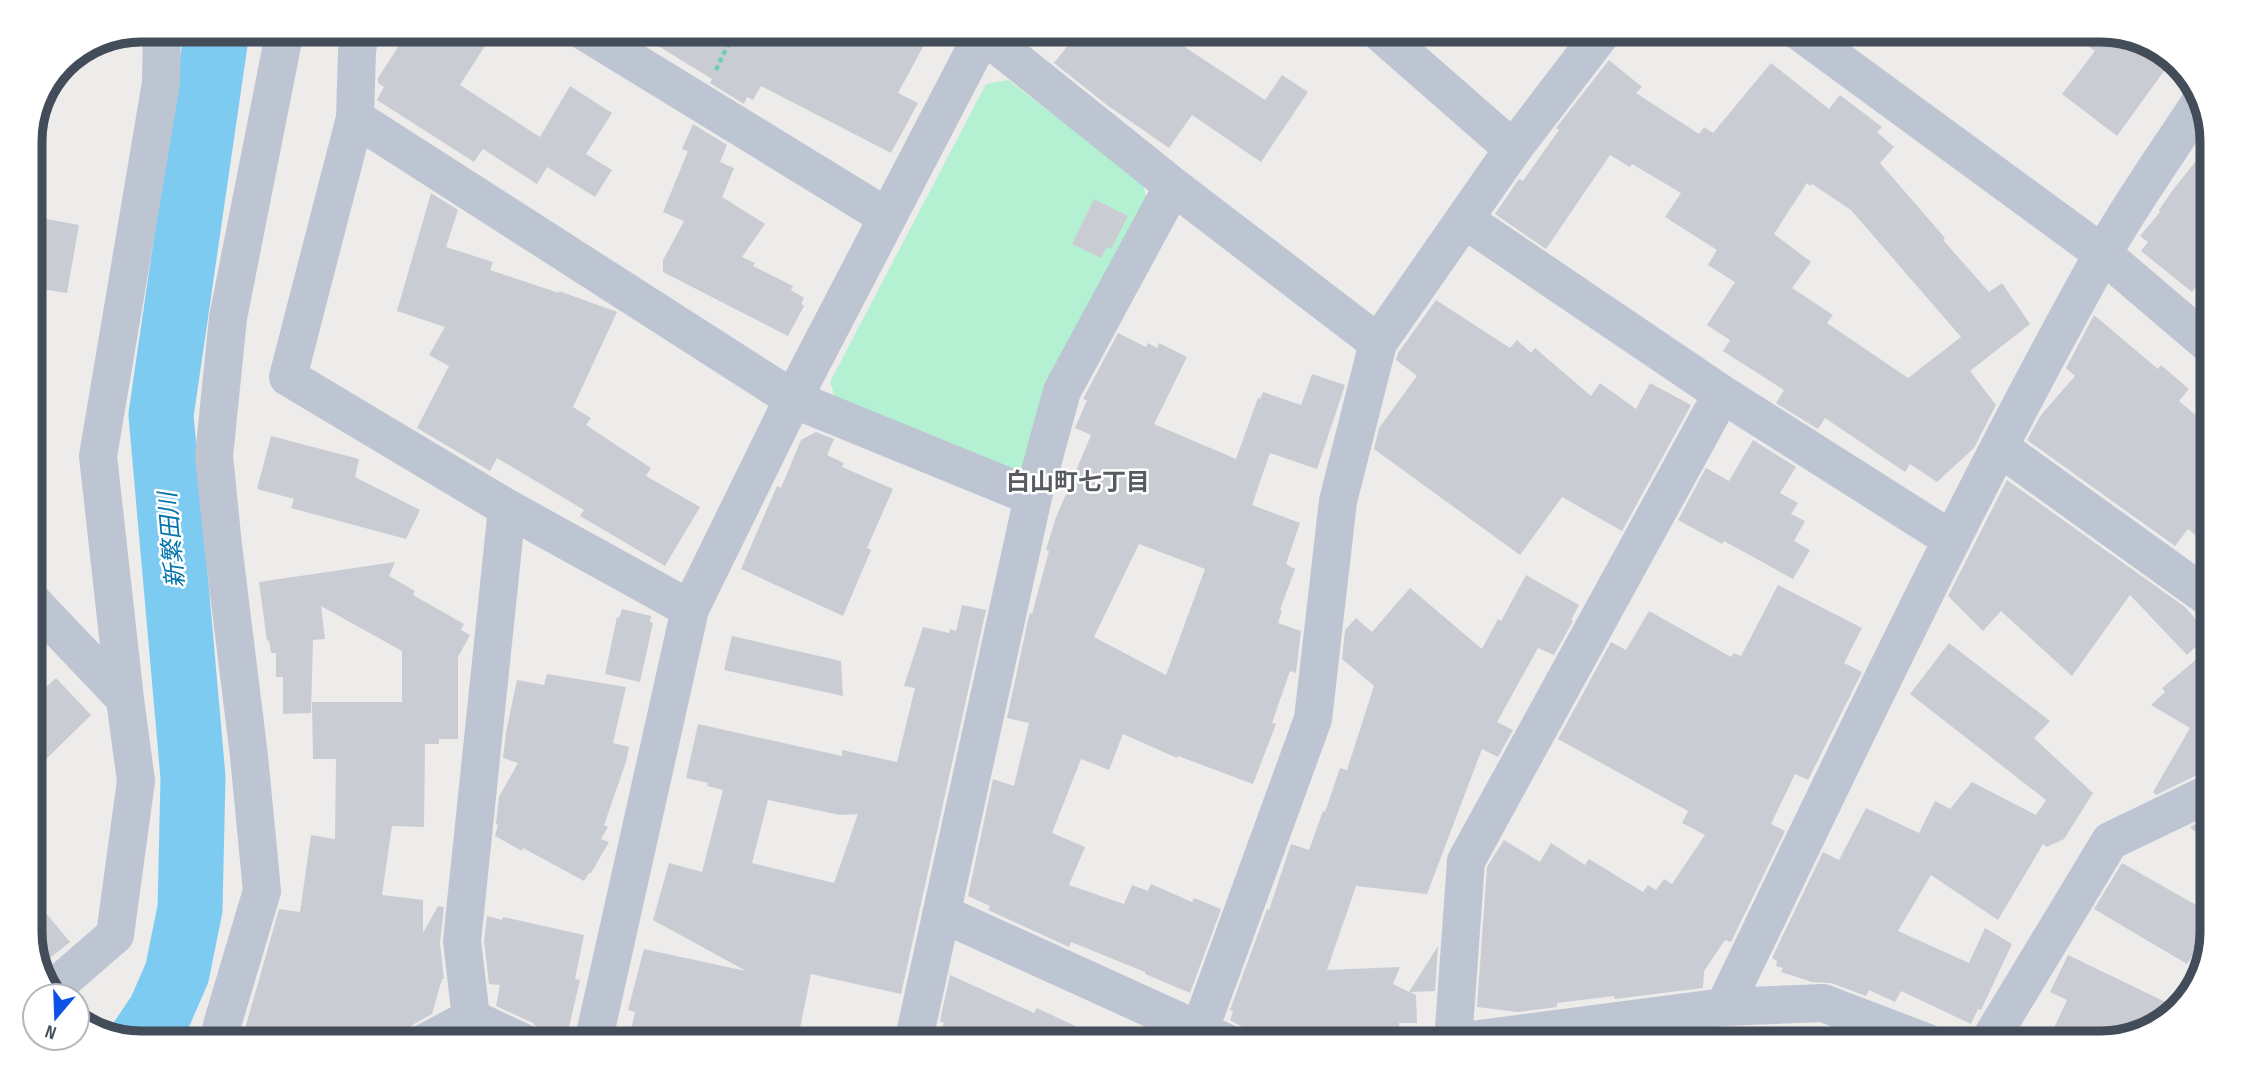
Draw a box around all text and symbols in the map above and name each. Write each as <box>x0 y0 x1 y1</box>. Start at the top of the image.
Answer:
district label: 白山町七丁目 <box>1006 468 1150 497</box>
water label: 新繁田川 <box>153 488 191 589</box>
north arrow <box>21 982 91 1052</box>
text: N <box>42 1019 59 1044</box>

